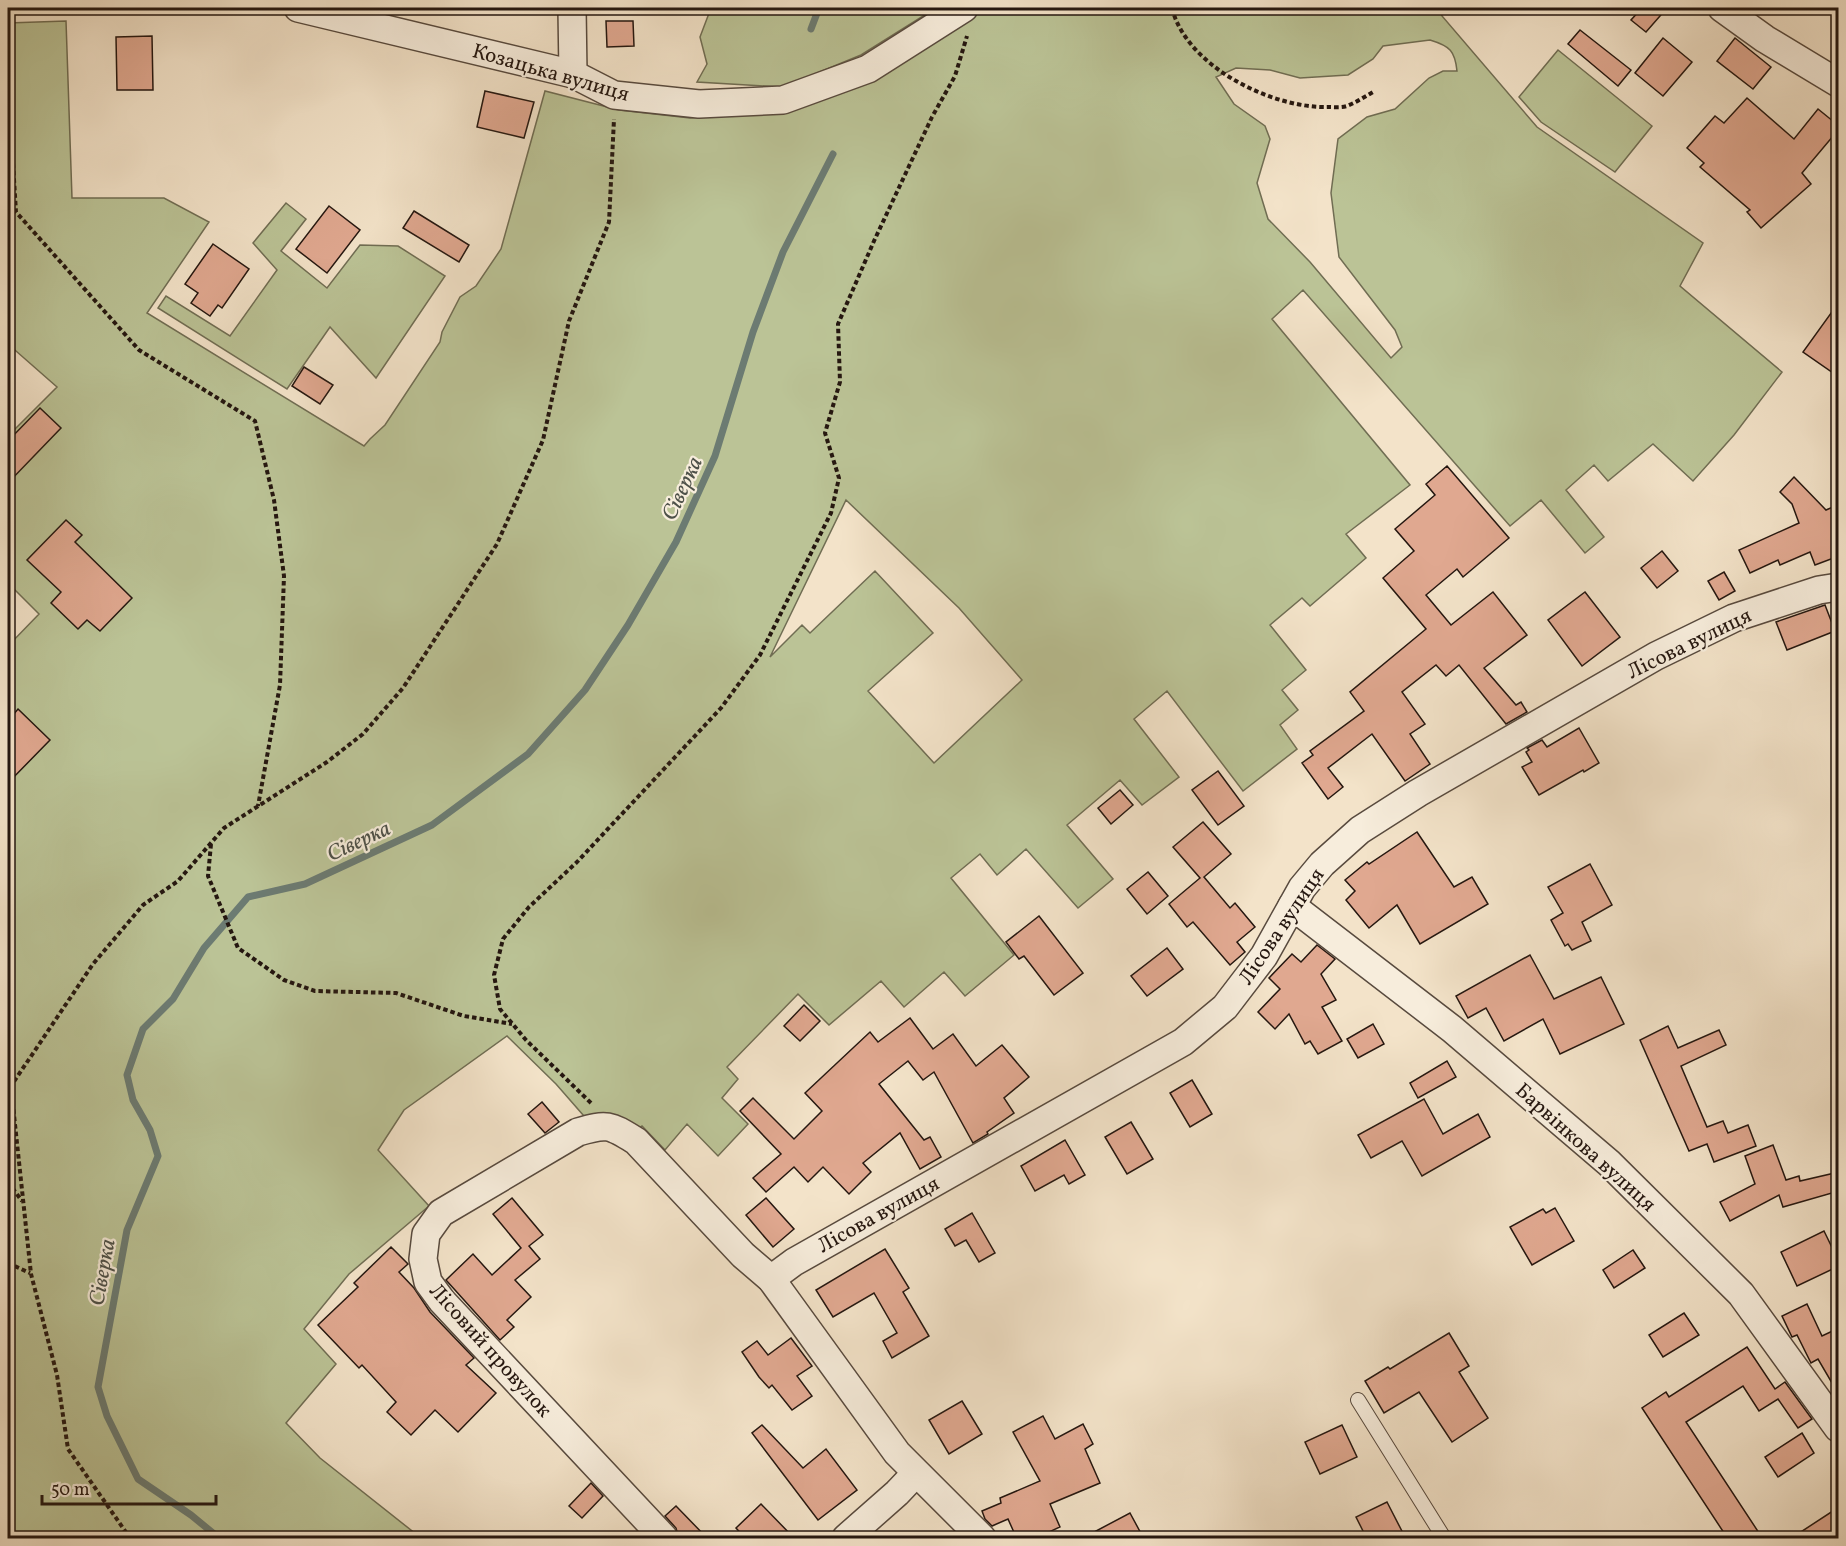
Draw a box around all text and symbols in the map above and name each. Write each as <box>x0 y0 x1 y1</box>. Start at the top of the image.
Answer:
street label: Козацька вулиця <box>469 37 632 110</box>
water label: Сіверка <box>655 452 712 526</box>
street label: Лісова вулиця <box>1623 602 1757 687</box>
water label: Сіверка <box>322 814 396 871</box>
street label: Лісова вулиця <box>1232 863 1332 991</box>
street label: Барвінкова вулиця <box>1508 1077 1662 1219</box>
street label: Лісова вулиця <box>813 1170 945 1261</box>
water label: Сіверка <box>82 1237 125 1308</box>
street label: Лісовий провулок <box>422 1278 558 1424</box>
scale bar <box>42 1468 216 1506</box>
text: 50 m <box>51 1478 90 1503</box>

